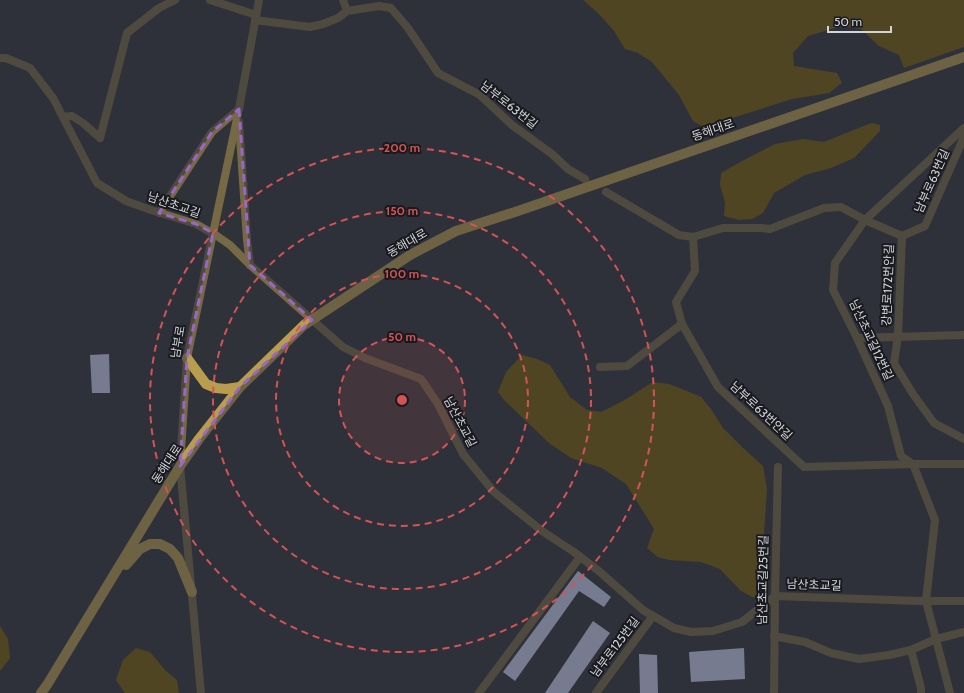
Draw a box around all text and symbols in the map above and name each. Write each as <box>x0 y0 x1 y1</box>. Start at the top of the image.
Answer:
scale bar <box>828 8 891 34</box>
text: 50 m <box>834 14 862 29</box>
street label: 남부로63번길 <box>478 78 541 132</box>
street label: 동해대로 <box>690 115 736 144</box>
text: 200 m <box>384 140 420 155</box>
street label: 남부로63번길 <box>911 146 952 215</box>
street label: 남산초교길 <box>146 188 203 221</box>
text: 150 m <box>386 203 418 218</box>
street label: 동해대로 <box>384 225 430 260</box>
street label: 강변로172번안길 <box>879 244 896 326</box>
text: 100 m <box>385 266 419 281</box>
street label: 남산초교길12번길 <box>846 297 897 383</box>
street label: 남부로 <box>167 324 188 360</box>
text: 50 m <box>388 329 416 344</box>
street label: 남부로63번안길 <box>727 378 796 443</box>
centre of rings <box>395 393 409 407</box>
street label: 남산초교길 <box>441 394 480 450</box>
street label: 동해대로 <box>148 441 185 486</box>
street label: 남산초교길25번길 <box>754 535 771 625</box>
street label: 남산초교길 <box>786 576 842 593</box>
street label: 남부로125번길 <box>587 613 642 680</box>

